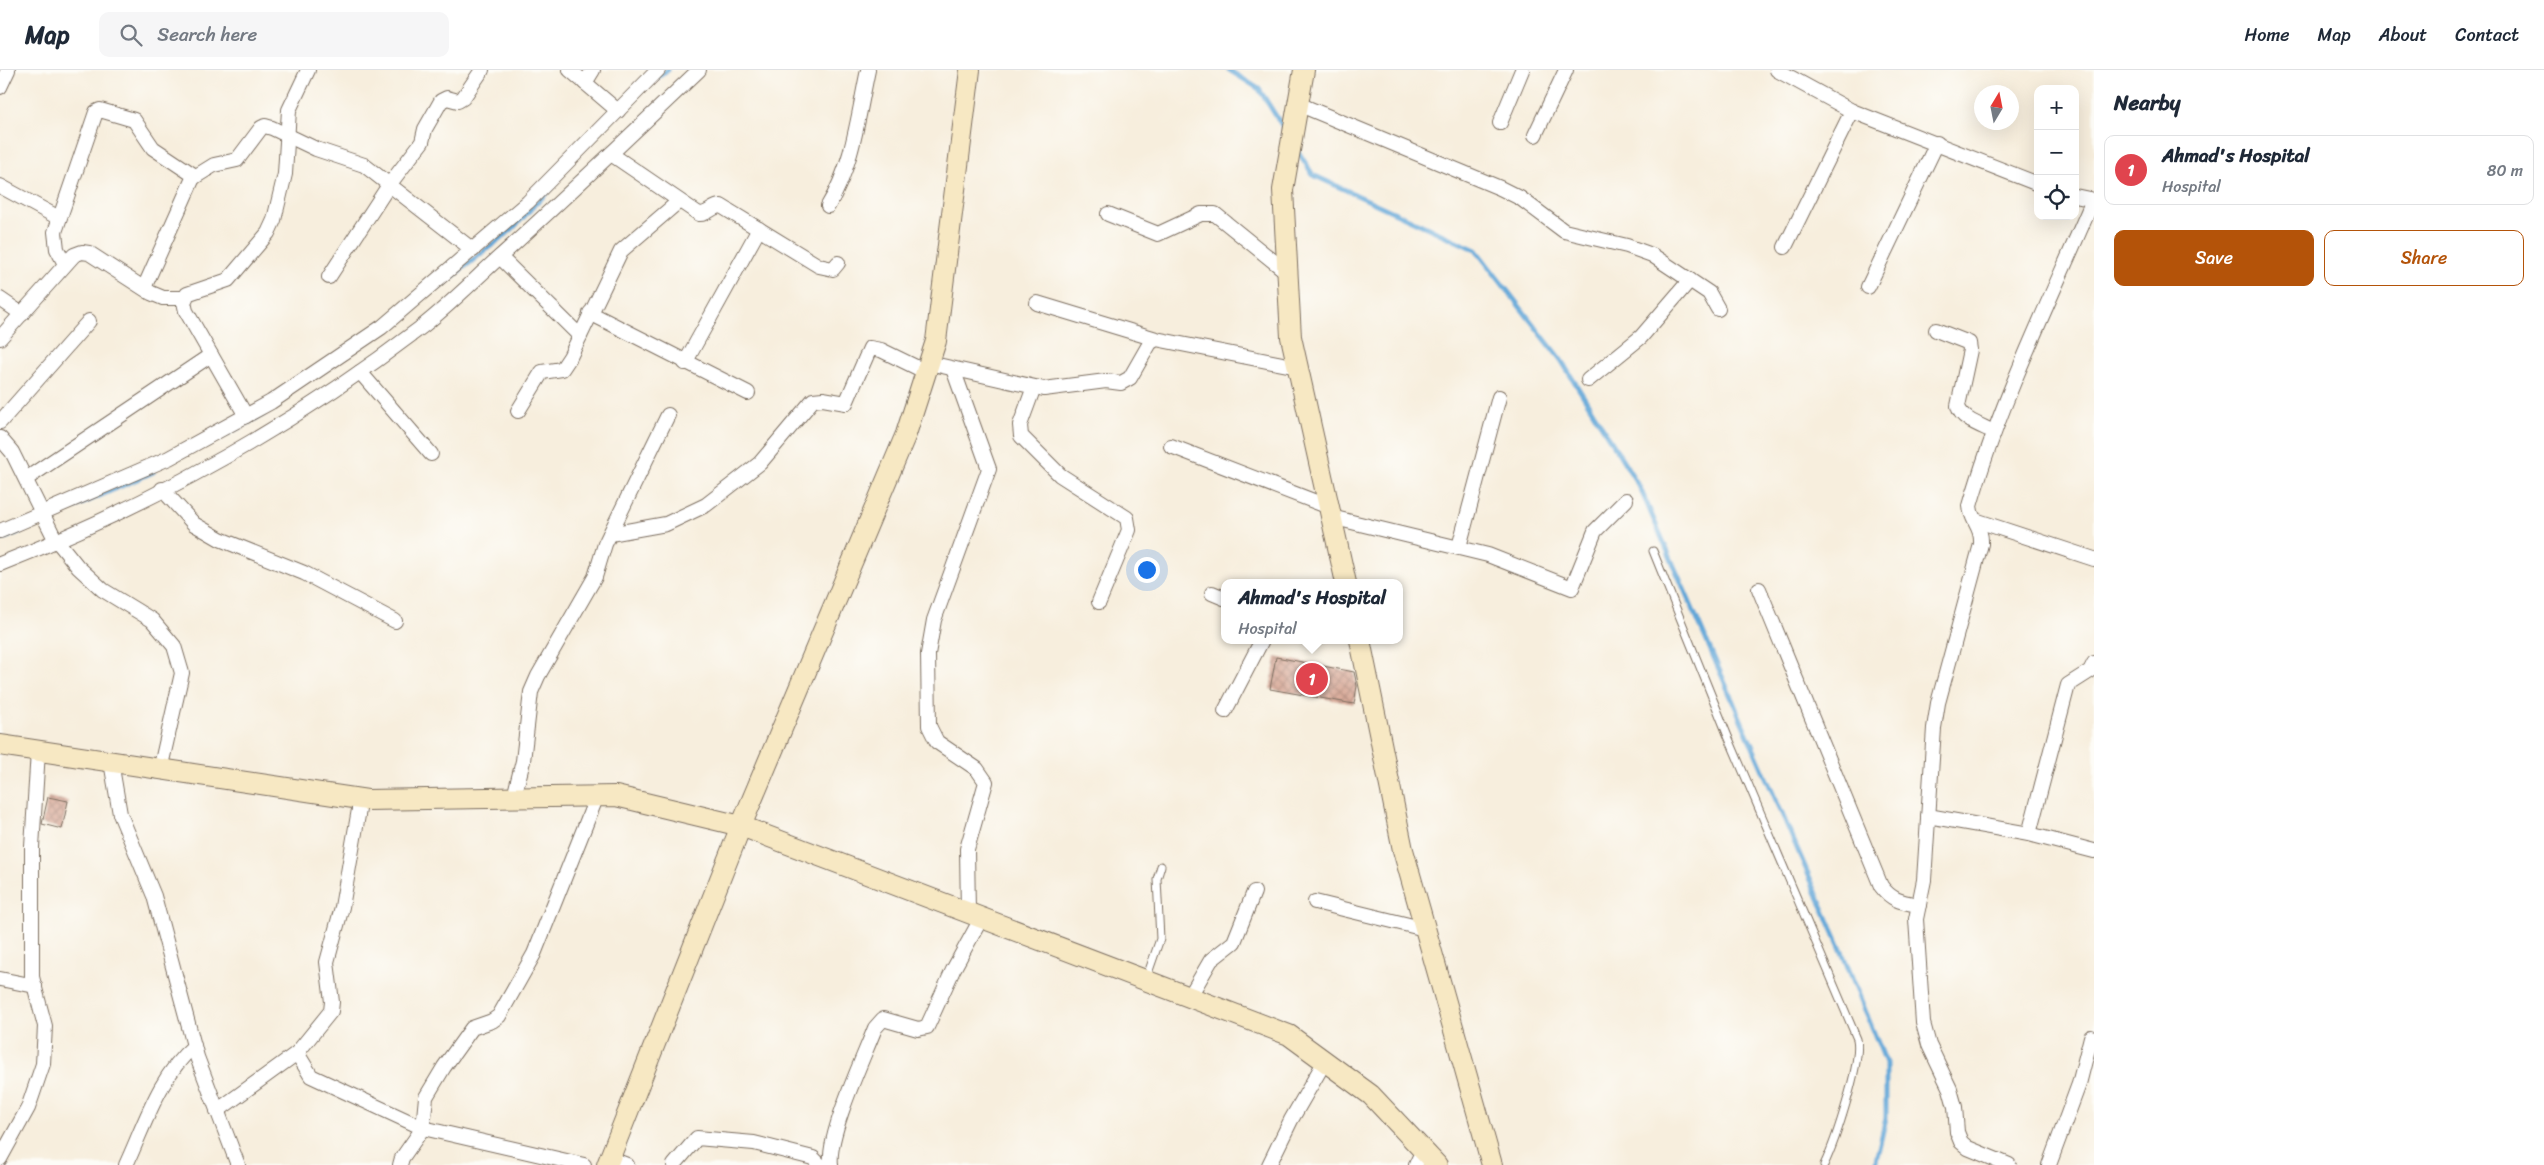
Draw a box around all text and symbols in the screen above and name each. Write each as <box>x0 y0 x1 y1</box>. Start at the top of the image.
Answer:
search box <box>99 12 449 57</box>
text: Map <box>25 14 69 56</box>
text: Search here <box>157 18 257 51</box>
text: Home <box>2245 19 2290 51</box>
text: Map <box>2318 19 2351 51</box>
text: About <box>2379 19 2427 51</box>
text: Contact <box>2455 19 2519 51</box>
icon: search <box>117 21 145 49</box>
text: Nearby <box>2114 84 2180 122</box>
north arrow <box>1974 85 2019 130</box>
map controls <box>2034 85 2079 220</box>
button: + <box>2034 85 2079 130</box>
button: − <box>2034 130 2079 175</box>
text: Ahmad's Hospital <box>2162 139 2310 172</box>
text: 1 <box>2128 156 2134 185</box>
text: 80 m <box>2487 156 2523 185</box>
text: Hospital <box>2162 172 2221 201</box>
button: locate <box>2034 175 2079 220</box>
button: Save <box>2114 230 2314 286</box>
button: Share <box>2324 230 2524 286</box>
your location <box>1134 557 1160 583</box>
popup <box>1221 579 1403 644</box>
text: Ahmad's Hospital <box>1238 581 1386 614</box>
text: Hospital <box>1238 614 1297 643</box>
pin: 1 <box>1296 660 1328 698</box>

